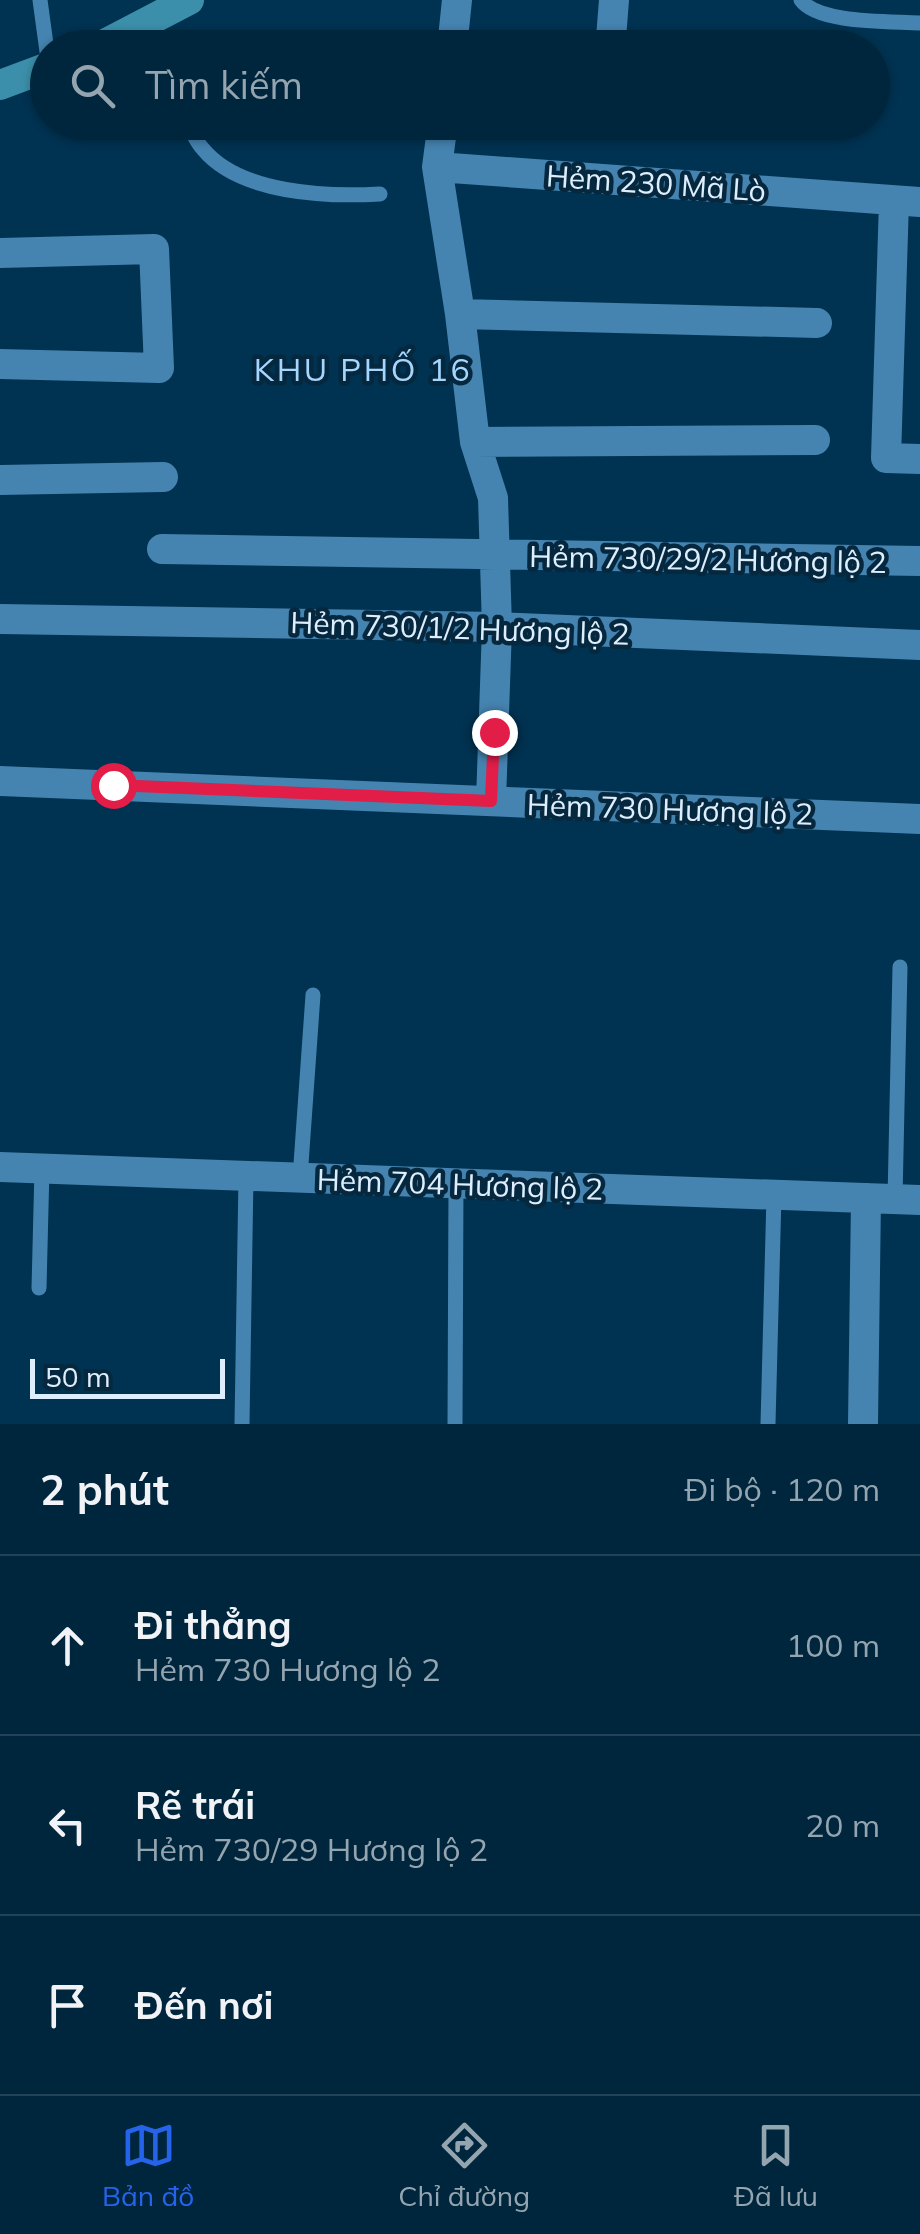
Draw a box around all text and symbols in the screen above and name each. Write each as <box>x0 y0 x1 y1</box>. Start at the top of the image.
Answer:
search box <box>30 30 890 140</box>
icon: search <box>65 58 120 113</box>
text: Tìm kiếm <box>145 61 303 109</box>
street label: Hẻm 230 Mã Lò <box>545 156 767 210</box>
district label: KHU PHỐ 16 <box>254 349 472 389</box>
street label: Hẻm 730/29/2 Hương lộ 2 <box>529 537 887 581</box>
street label: Hẻm 730/1/2 Hương lộ 2 <box>290 603 630 653</box>
route end <box>472 710 518 756</box>
route start <box>91 763 137 809</box>
street label: Hẻm 730 Hương lộ 2 <box>526 785 814 833</box>
street label: Hẻm 704 Hương lộ 2 <box>316 1160 604 1208</box>
scale bar <box>30 1354 225 1398</box>
text: 50 m <box>45 1359 111 1394</box>
text: 2 phút <box>40 1463 169 1516</box>
text: Đi bộ · 120 m <box>685 1469 880 1509</box>
text: Đi thẳng <box>135 1601 292 1649</box>
icon: ahead <box>40 1618 95 1673</box>
text: 100 m <box>786 1625 880 1665</box>
text: Hẻm 730 Hương lộ 2 <box>135 1649 440 1689</box>
text: Rẽ trái <box>135 1781 255 1829</box>
icon: left <box>40 1798 95 1853</box>
text: 20 m <box>805 1805 880 1845</box>
text: Hẻm 730/29 Hương lộ 2 <box>135 1829 488 1869</box>
icon: arrive <box>40 1978 95 2033</box>
text: Đến nơi <box>135 1981 273 2029</box>
tab: Bản đồ <box>102 2118 194 2213</box>
tab: Chỉ đường <box>398 2118 530 2213</box>
tab: Đã lưu <box>734 2118 818 2213</box>

